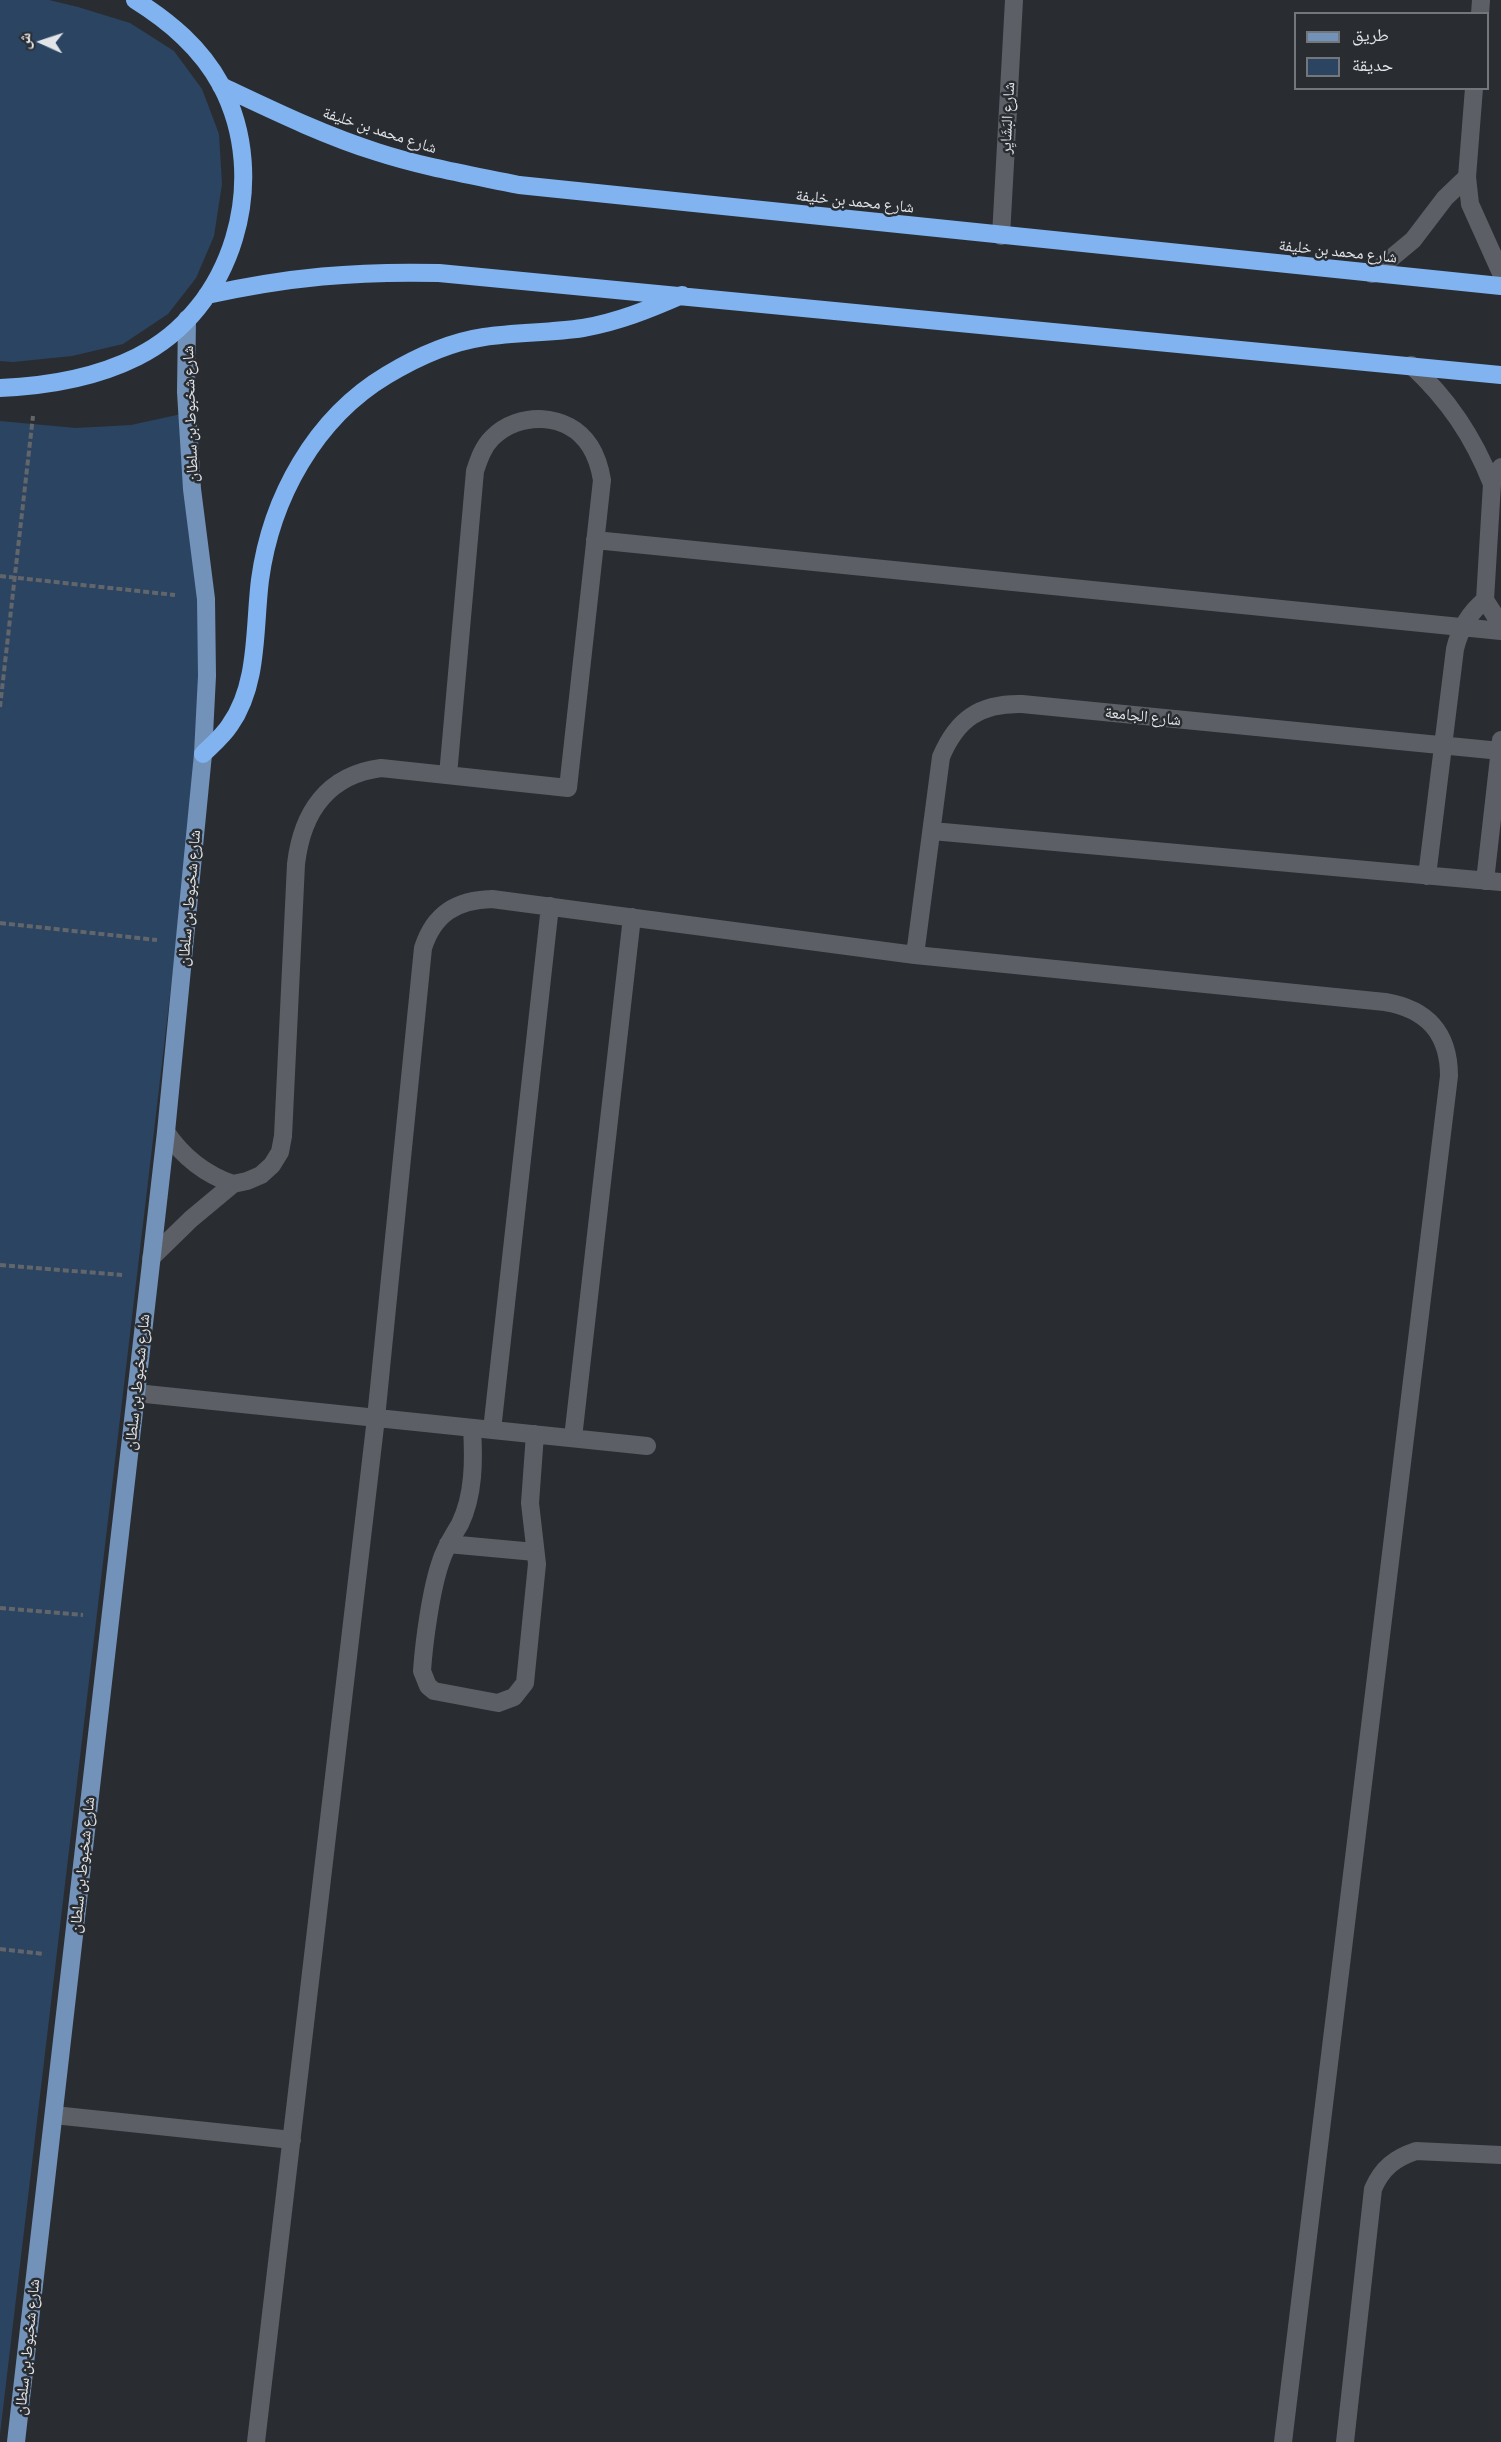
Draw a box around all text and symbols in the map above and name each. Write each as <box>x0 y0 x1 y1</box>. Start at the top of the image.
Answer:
north arrow <box>12 12 72 72</box>
legend <box>1294 12 1489 90</box>
text: طريق <box>1352 23 1389 45</box>
text: ش <box>14 32 33 50</box>
text: حديقة <box>1352 53 1393 75</box>
street label: شارع البَشَايِر <box>996 82 1018 154</box>
street label: شارع محمد بن خليفة <box>321 103 439 157</box>
street label: شارع محمد بن خليفة <box>795 185 915 217</box>
street label: شارع محمد بن خليفة <box>1278 235 1398 267</box>
street label: شارع شخبوط بن سلطان <box>178 345 202 483</box>
street label: شارع الجامعة <box>1104 702 1182 730</box>
street label: شارع شخبوط بن سلطان <box>173 829 205 967</box>
street label: شارع شخبوط بن سلطان <box>120 1313 154 1451</box>
street label: شارع شخبوط بن سلطان <box>65 1796 99 1934</box>
street label: شارع شخبوط بن سلطان <box>10 2278 44 2416</box>

